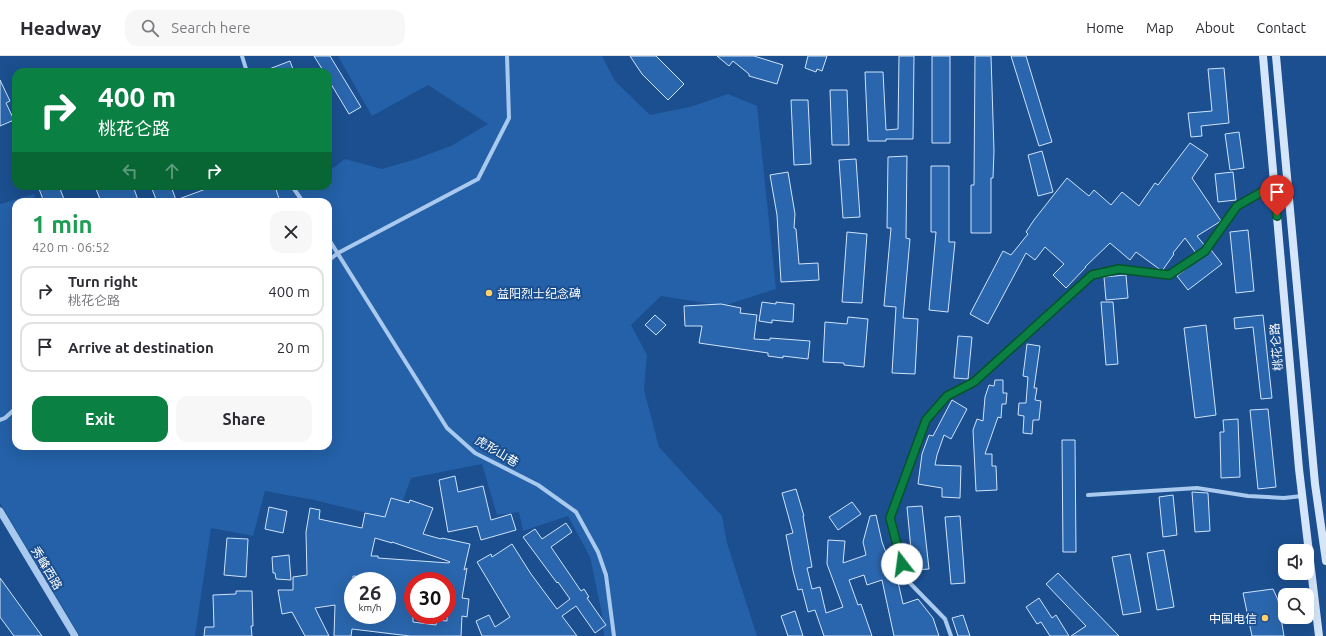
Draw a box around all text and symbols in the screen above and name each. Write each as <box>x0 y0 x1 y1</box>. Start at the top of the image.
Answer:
search box <box>125 10 405 46</box>
text: Headway <box>20 17 101 39</box>
icon: search <box>139 17 161 39</box>
text: Search here <box>171 19 251 36</box>
text: Home <box>1086 20 1124 36</box>
text: Map <box>1146 20 1174 36</box>
text: About <box>1196 20 1235 36</box>
text: Contact <box>1257 20 1306 36</box>
text: 400 m <box>98 81 176 112</box>
icon: right <box>32 84 84 136</box>
text: 桃花仑路 <box>98 118 170 138</box>
icon: left <box>119 160 141 182</box>
icon: ahead <box>161 160 183 182</box>
icon: right <box>203 160 225 182</box>
pin <box>1260 175 1294 216</box>
icon: arrive <box>1266 181 1288 203</box>
text: 1 min <box>32 211 93 238</box>
button: close <box>270 211 312 253</box>
text: 420 m · 06:52 <box>32 240 110 254</box>
text: Turn right <box>68 273 138 290</box>
icon: right <box>34 280 56 302</box>
text: 400 m <box>268 283 310 300</box>
place label: 益阳烈士纪念碑 <box>497 287 581 300</box>
marker: 益阳烈士纪念碑 <box>484 288 494 298</box>
text: 桃花仑路 <box>68 293 120 307</box>
street label: 桃花仑路 <box>1267 323 1285 371</box>
icon: arrive <box>34 336 56 358</box>
text: Arrive at destination <box>68 339 214 356</box>
text: 20 m <box>277 339 310 356</box>
button: Exit <box>32 396 168 442</box>
button: Share <box>176 396 312 442</box>
street label: 虎形山巷 <box>473 433 521 469</box>
position arrow <box>881 543 923 585</box>
street label: 秀峰西路 <box>29 544 65 592</box>
map controls <box>1278 544 1314 624</box>
button: sound <box>1278 544 1314 580</box>
speed limit sign: 30 <box>404 572 456 624</box>
text: 26 <box>359 581 381 604</box>
button: search <box>1278 588 1314 624</box>
text: km/h <box>358 602 382 613</box>
place label: 中国电信 <box>1209 612 1257 625</box>
marker: 中国电信 <box>1260 613 1270 623</box>

